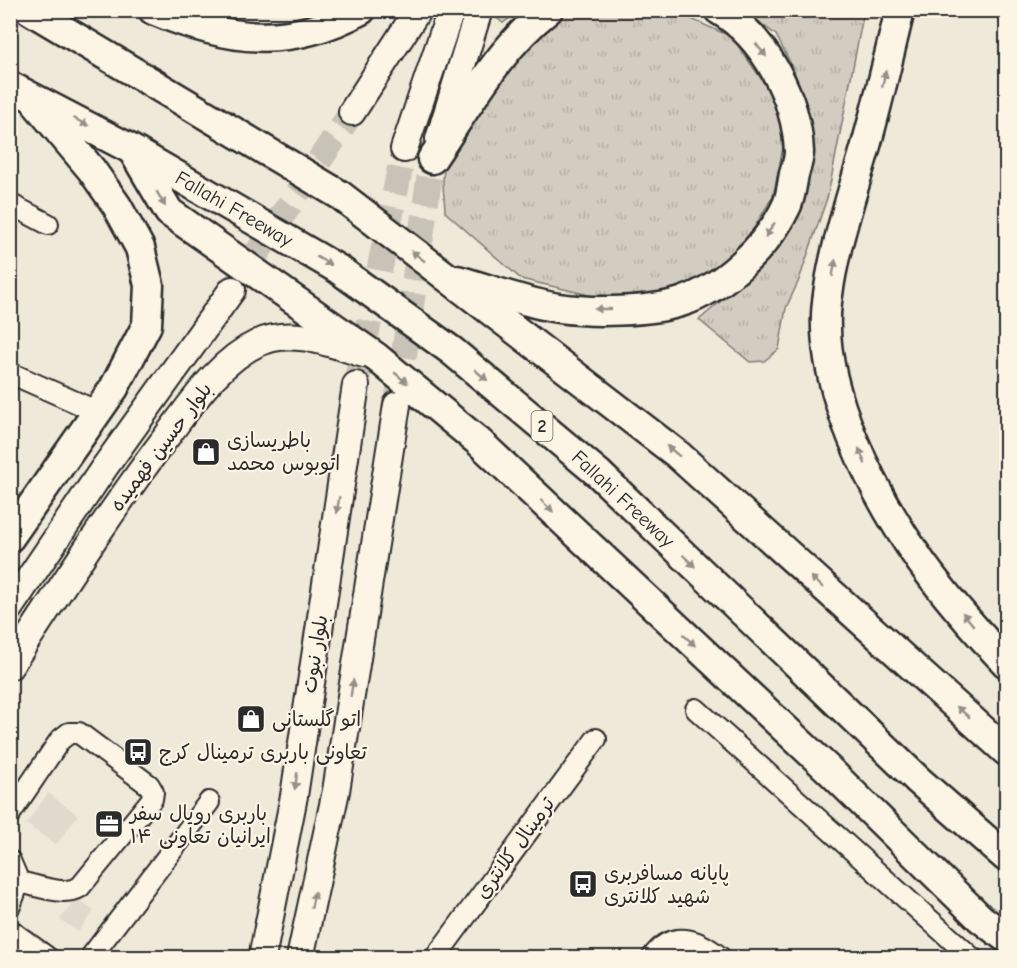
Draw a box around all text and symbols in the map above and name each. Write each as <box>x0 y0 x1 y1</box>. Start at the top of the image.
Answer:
one-way arrow <box>754 42 767 58</box>
one-way arrow <box>880 70 889 89</box>
one-way arrow <box>73 117 90 127</box>
street label: Fallahi Freeway <box>171 166 297 252</box>
one-way arrow <box>156 191 166 208</box>
one-way arrow <box>764 222 776 238</box>
one-way arrow <box>410 250 426 263</box>
one-way arrow <box>315 255 332 265</box>
one-way arrow <box>829 258 838 277</box>
one-way arrow <box>593 304 612 314</box>
one-way arrow <box>473 368 488 381</box>
one-way arrow <box>393 371 408 383</box>
street label: بلوار حسین فهمیده <box>105 378 217 516</box>
road number: 2 <box>532 411 552 441</box>
place label: باطریسازی اتوبوس محمد <box>227 429 340 476</box>
shop icon: باطریسازی اتوبوس محمد <box>190 436 222 468</box>
street label: Fallahi Freeway <box>567 446 679 552</box>
one-way arrow <box>665 446 680 458</box>
one-way arrow <box>857 447 867 465</box>
one-way arrow <box>333 495 342 514</box>
one-way arrow <box>539 499 554 512</box>
one-way arrow <box>682 553 696 567</box>
one-way arrow <box>810 575 825 589</box>
one-way arrow <box>962 611 975 626</box>
street label: بلوار نبوت <box>297 613 333 695</box>
one-way arrow <box>682 632 696 646</box>
one-way arrow <box>348 678 357 697</box>
shop icon: اتو گلستانی <box>235 703 267 735</box>
one-way arrow <box>956 706 971 719</box>
place label: اتو گلستانی <box>272 708 361 732</box>
bus stop icon: تعاونی باربری ترمینال کرج <box>122 736 154 768</box>
place label: تعاونی باربری ترمینال کرج <box>159 741 367 766</box>
one-way arrow <box>292 771 301 790</box>
street label: ترمینال کلانتری <box>470 793 560 903</box>
place label: باربری رویال سفر ایرانیان تعاونی ۱۴ <box>128 802 271 849</box>
office icon: باربری رویال سفر ایرانیان تعاونی ۱۴ <box>93 808 125 840</box>
place label: پایانه مسافربری شهید کلانتری <box>604 862 729 908</box>
bus stop icon: پایانه مسافربری شهید کلانتری <box>567 868 599 900</box>
one-way arrow <box>309 891 318 910</box>

